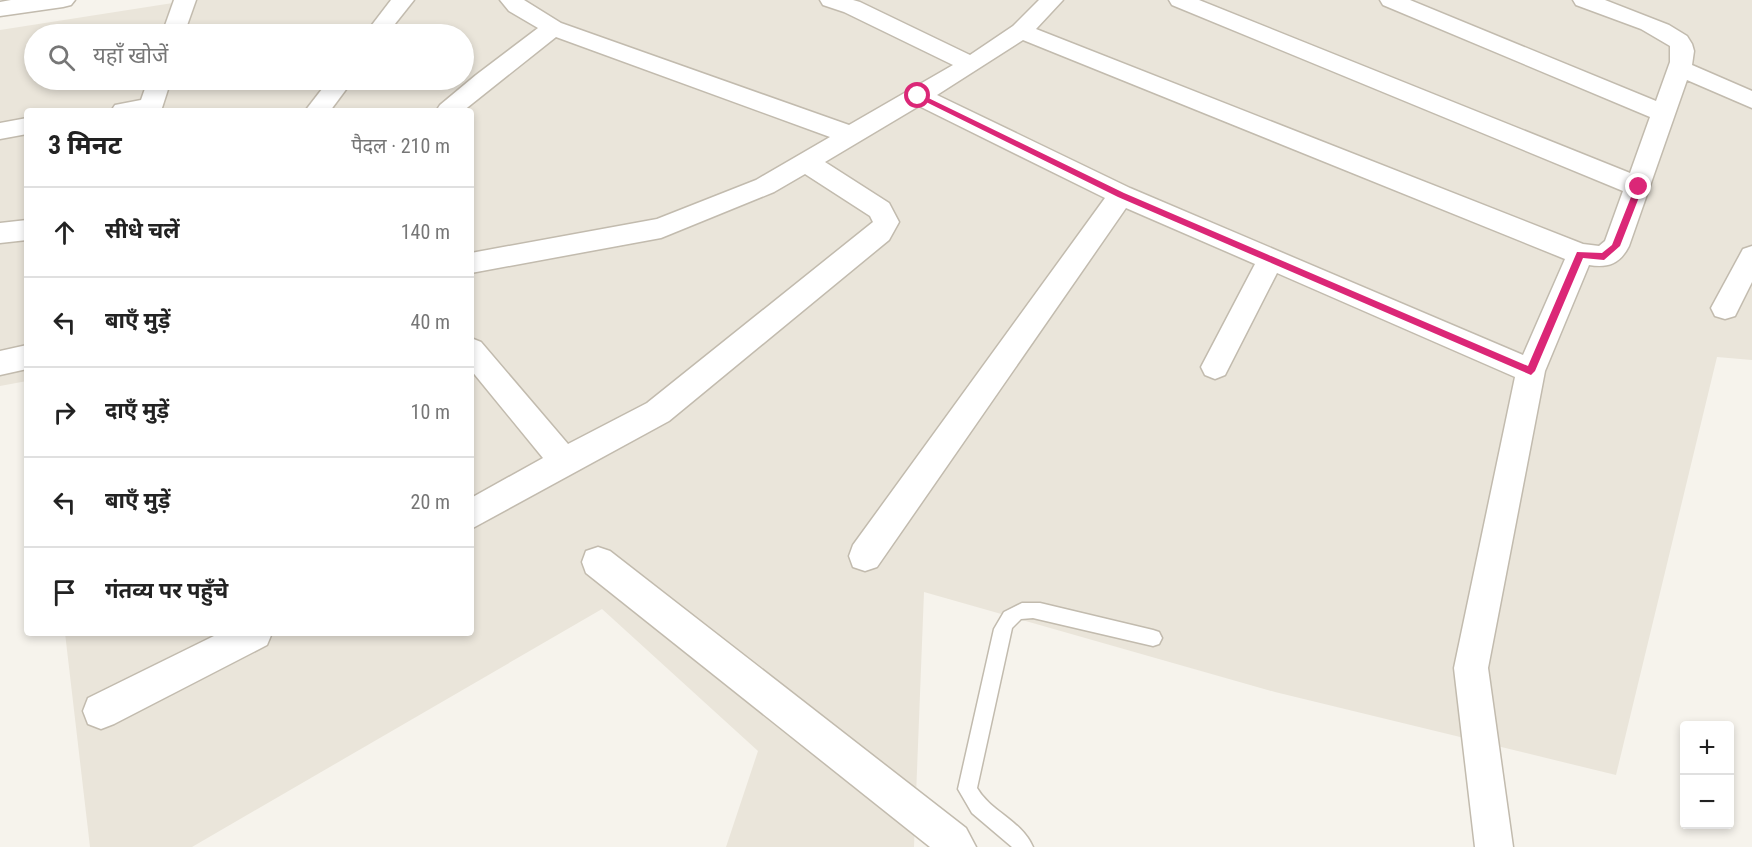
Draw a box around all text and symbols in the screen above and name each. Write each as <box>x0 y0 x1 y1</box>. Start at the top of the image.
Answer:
search box <box>24 24 474 90</box>
icon: search <box>45 41 78 74</box>
text: यहाँ खोजें <box>93 43 168 68</box>
route start <box>904 82 930 108</box>
text: 3 मिनट <box>48 130 122 160</box>
text: पैदल · 210 m <box>351 134 450 158</box>
route end <box>1625 173 1651 199</box>
icon: ahead <box>48 216 81 249</box>
text: सीधे चलें <box>105 218 179 243</box>
text: 140 m <box>401 220 450 244</box>
icon: left <box>48 306 81 339</box>
text: बाएँ मुड़ें <box>105 308 170 333</box>
text: 40 m <box>411 310 450 334</box>
icon: right <box>48 396 81 429</box>
text: दाएँ मुड़ें <box>105 398 169 423</box>
text: 10 m <box>411 400 450 424</box>
icon: left <box>48 486 81 519</box>
text: बाएँ मुड़ें <box>105 488 170 513</box>
text: 20 m <box>411 490 450 514</box>
icon: arrive <box>48 576 81 609</box>
text: गंतव्य पर पहुँचे <box>105 578 228 603</box>
map controls <box>1680 721 1734 829</box>
button: + <box>1680 721 1734 775</box>
button: − <box>1680 775 1734 829</box>

